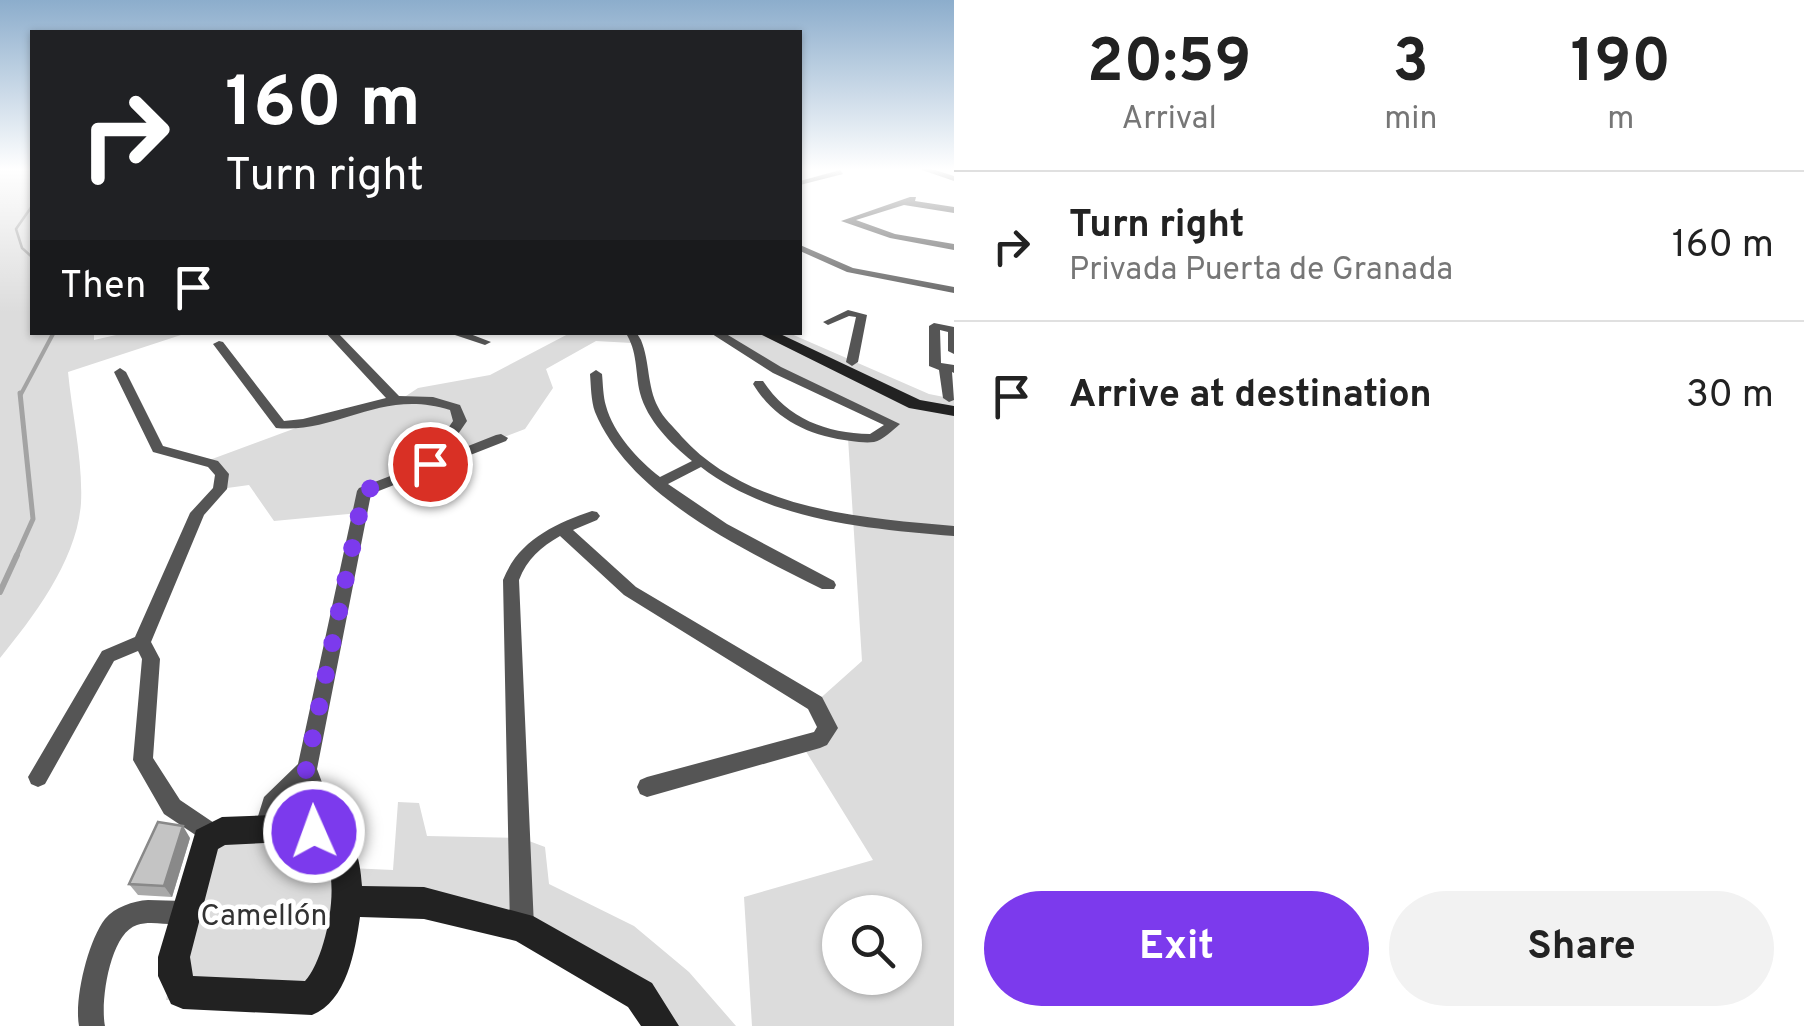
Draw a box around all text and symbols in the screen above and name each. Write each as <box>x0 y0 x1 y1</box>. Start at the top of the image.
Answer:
text: 20:59 <box>1087 27 1251 103</box>
text: 3 <box>1393 27 1429 103</box>
text: 190 <box>1570 27 1671 103</box>
text: 160 m <box>225 62 421 151</box>
icon: right <box>60 70 190 200</box>
text: Arrival <box>1121 100 1217 140</box>
text: min <box>1384 100 1437 140</box>
text: m <box>1607 100 1634 140</box>
text: Turn right <box>225 149 424 206</box>
text: Turn right <box>1069 202 1244 251</box>
icon: right <box>984 219 1039 274</box>
text: 160 m <box>1672 222 1774 271</box>
text: Privada Puerta de Granada <box>1069 251 1453 291</box>
icon: arrive <box>166 260 221 315</box>
text: Then <box>60 263 146 312</box>
icon: arrive <box>984 369 1039 424</box>
text: Arrive at destination <box>1069 372 1432 421</box>
text: 30 m <box>1686 372 1774 421</box>
pin <box>388 422 473 507</box>
icon: arrive <box>403 437 458 492</box>
position arrow <box>262 780 366 884</box>
button: Exit <box>984 891 1369 1006</box>
button: Share <box>1389 891 1774 1006</box>
map controls <box>822 895 922 995</box>
button: search <box>822 895 922 995</box>
park label: Camellón <box>201 899 327 936</box>

